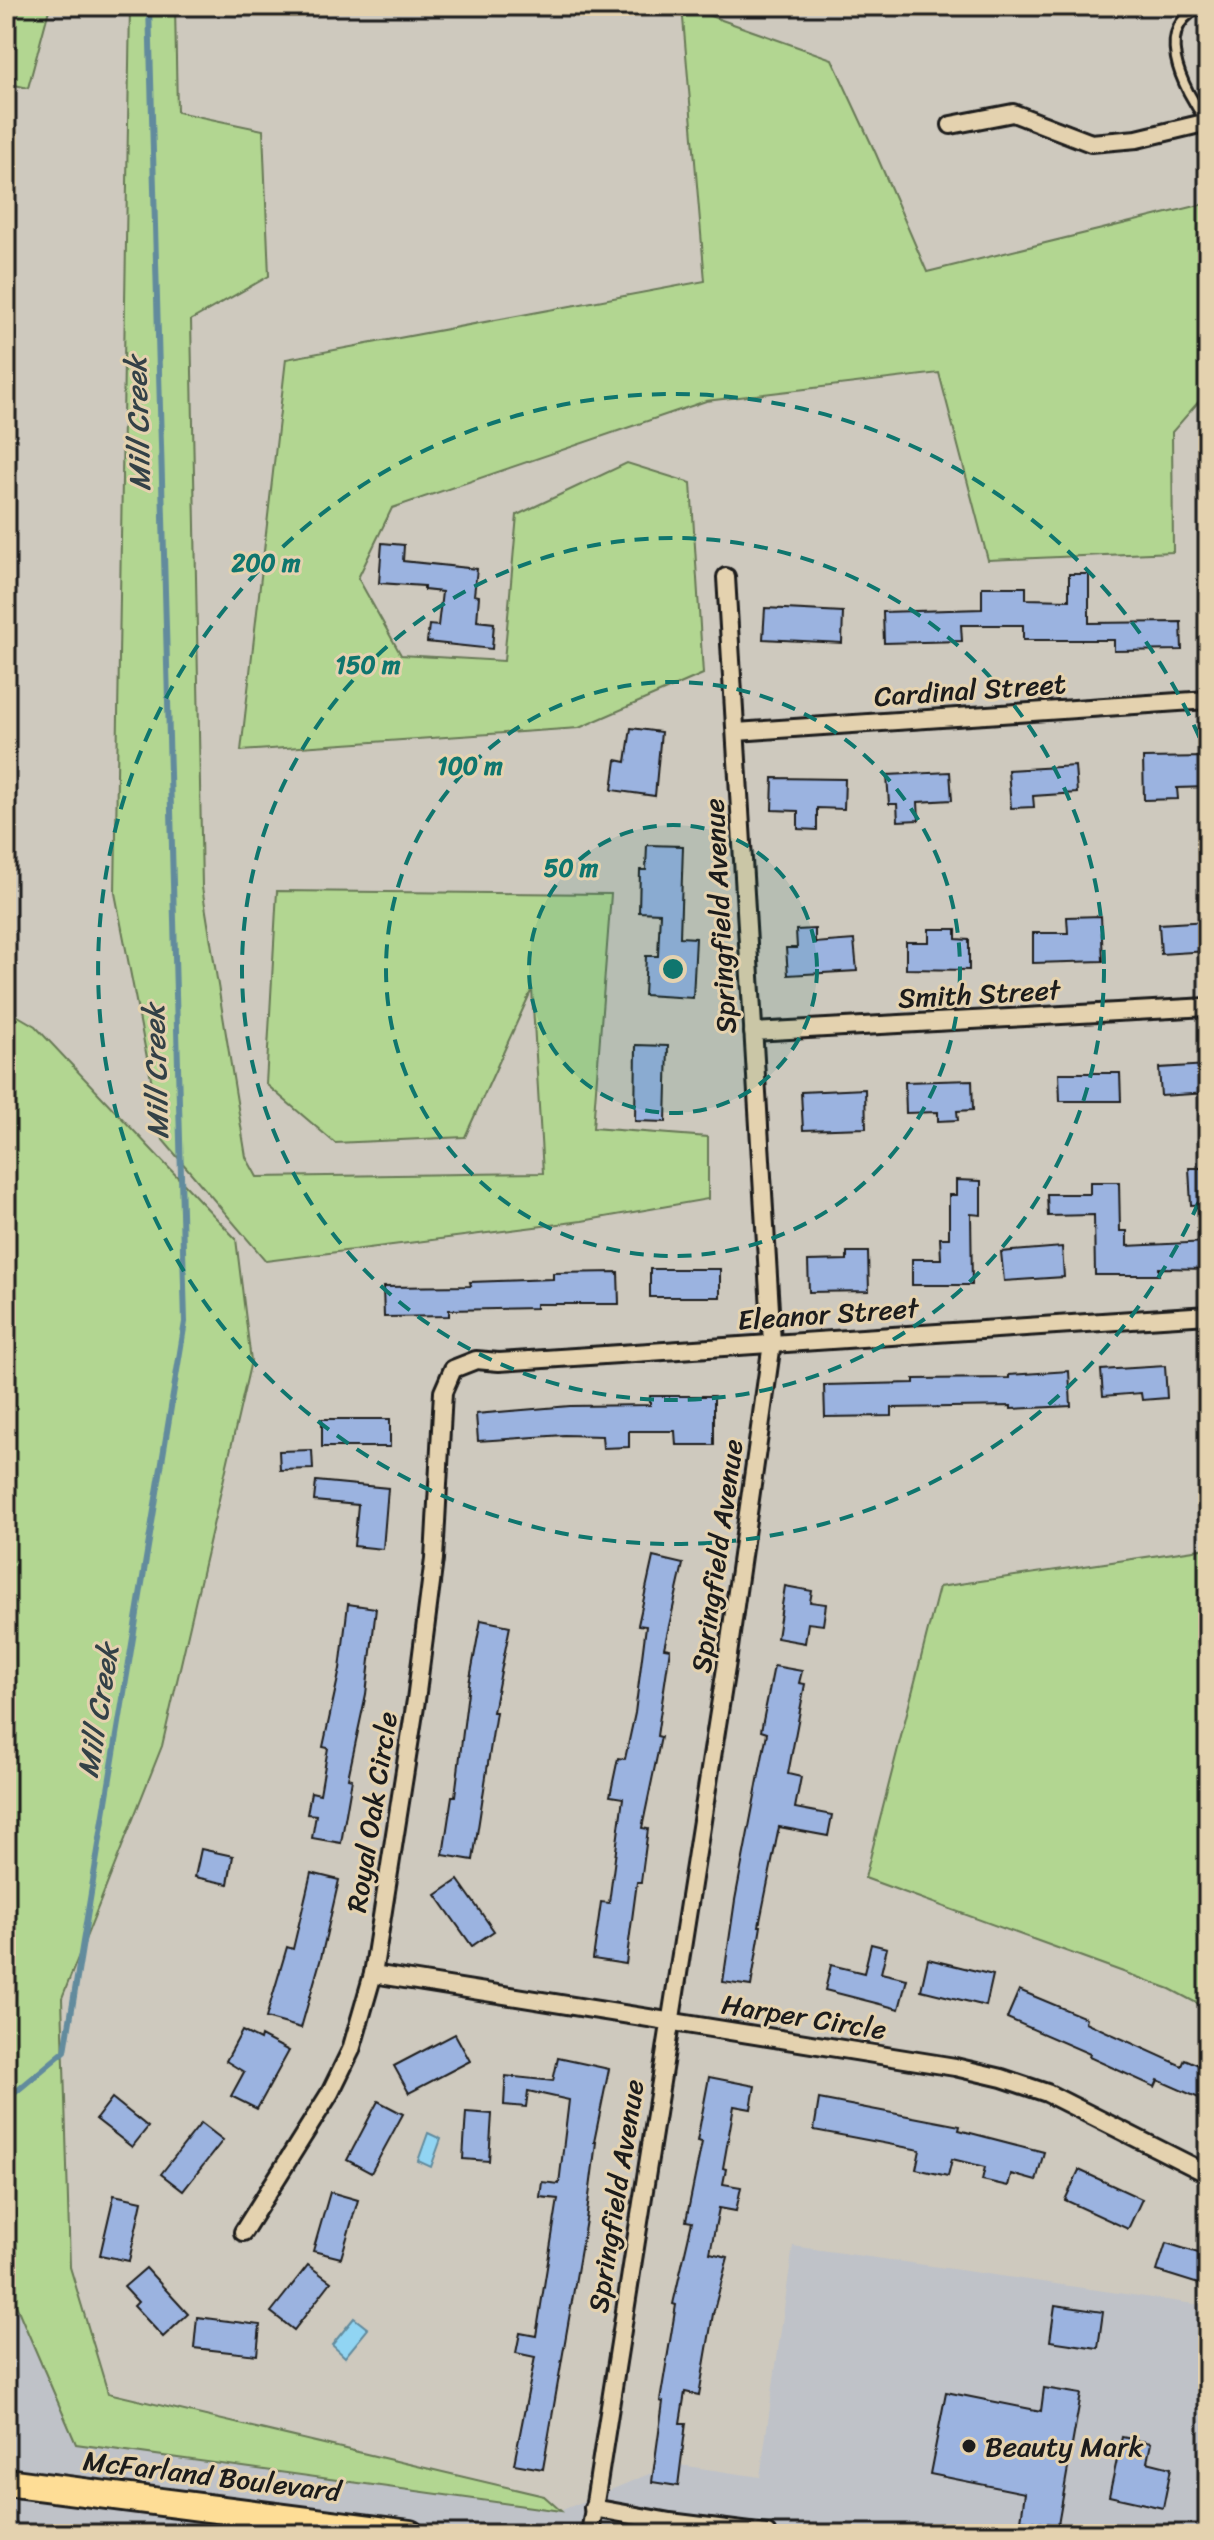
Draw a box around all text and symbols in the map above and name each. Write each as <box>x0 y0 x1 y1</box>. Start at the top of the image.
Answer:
water label: Mill Creek <box>109 352 167 492</box>
text: 200 m <box>231 542 301 584</box>
text: 150 m <box>336 644 401 686</box>
street label: Cardinal Street <box>872 659 1068 721</box>
text: 100 m <box>437 745 503 787</box>
street label: Springfield Avenue <box>689 797 751 1035</box>
text: 50 m <box>544 847 599 889</box>
centre of rings <box>659 955 687 983</box>
street label: Smith Street <box>897 965 1063 1023</box>
water label: Mill Creek <box>127 1000 185 1140</box>
street label: Eleanor Street <box>736 1283 922 1345</box>
street label: Springfield Avenue <box>676 1436 758 1676</box>
water label: Mill Creek <box>61 1636 136 1782</box>
street label: Royal Oak Circle <box>332 1708 412 1916</box>
street label: Harper Circle <box>718 1980 890 2054</box>
street label: Springfield Avenue <box>573 2076 659 2316</box>
place label: Beauty Mark <box>985 2422 1144 2471</box>
street label: McFarland Boulevard <box>80 2436 346 2516</box>
marker: Beauty Mark <box>960 2437 978 2455</box>

